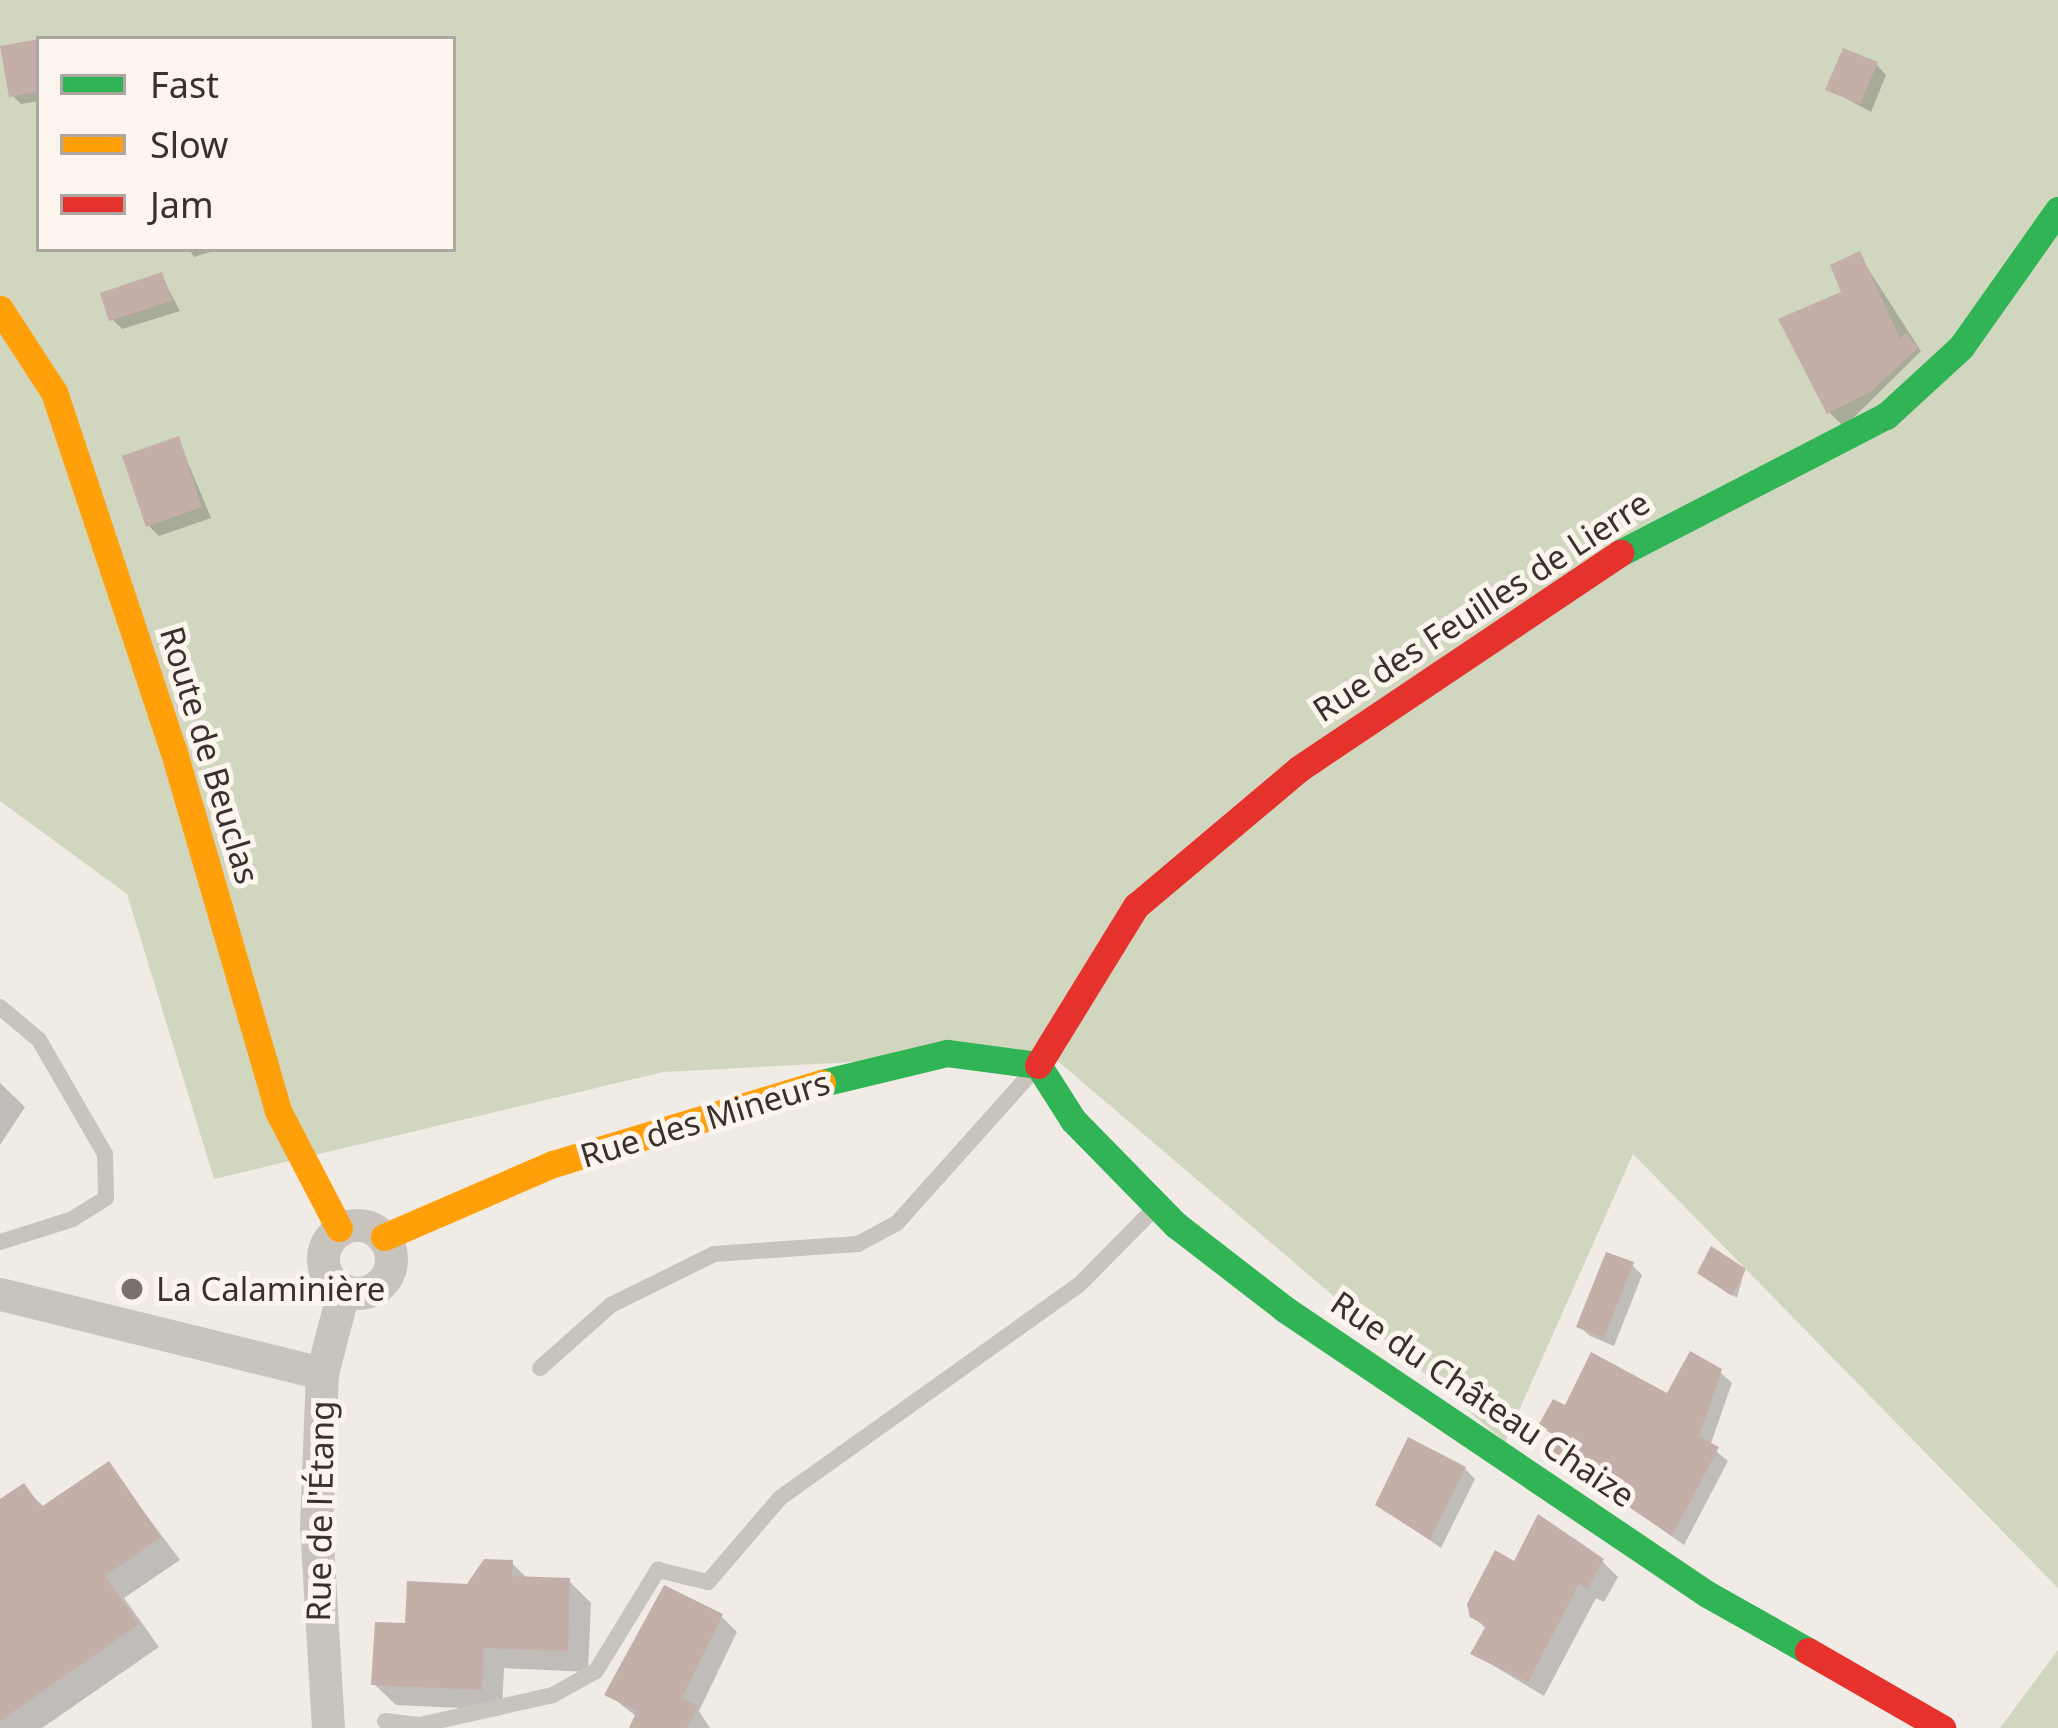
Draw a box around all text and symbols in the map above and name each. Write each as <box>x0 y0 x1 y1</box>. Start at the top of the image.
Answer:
legend <box>36 36 456 252</box>
text: Fast <box>150 60 219 109</box>
text: Slow <box>150 120 228 169</box>
text: Jam <box>150 180 214 229</box>
street label: Rue des Feuilles de Lierre <box>1305 482 1657 730</box>
street label: Route de Beuclas <box>152 622 268 888</box>
street label: Rue des Mineurs <box>576 1062 834 1176</box>
place label: La Calaminière <box>156 1269 385 1309</box>
marker: La Calaminière <box>119 1276 145 1302</box>
street label: Rue du Château Chaize <box>1324 1283 1642 1515</box>
street label: Rue de l'Étang <box>298 1400 342 1622</box>

